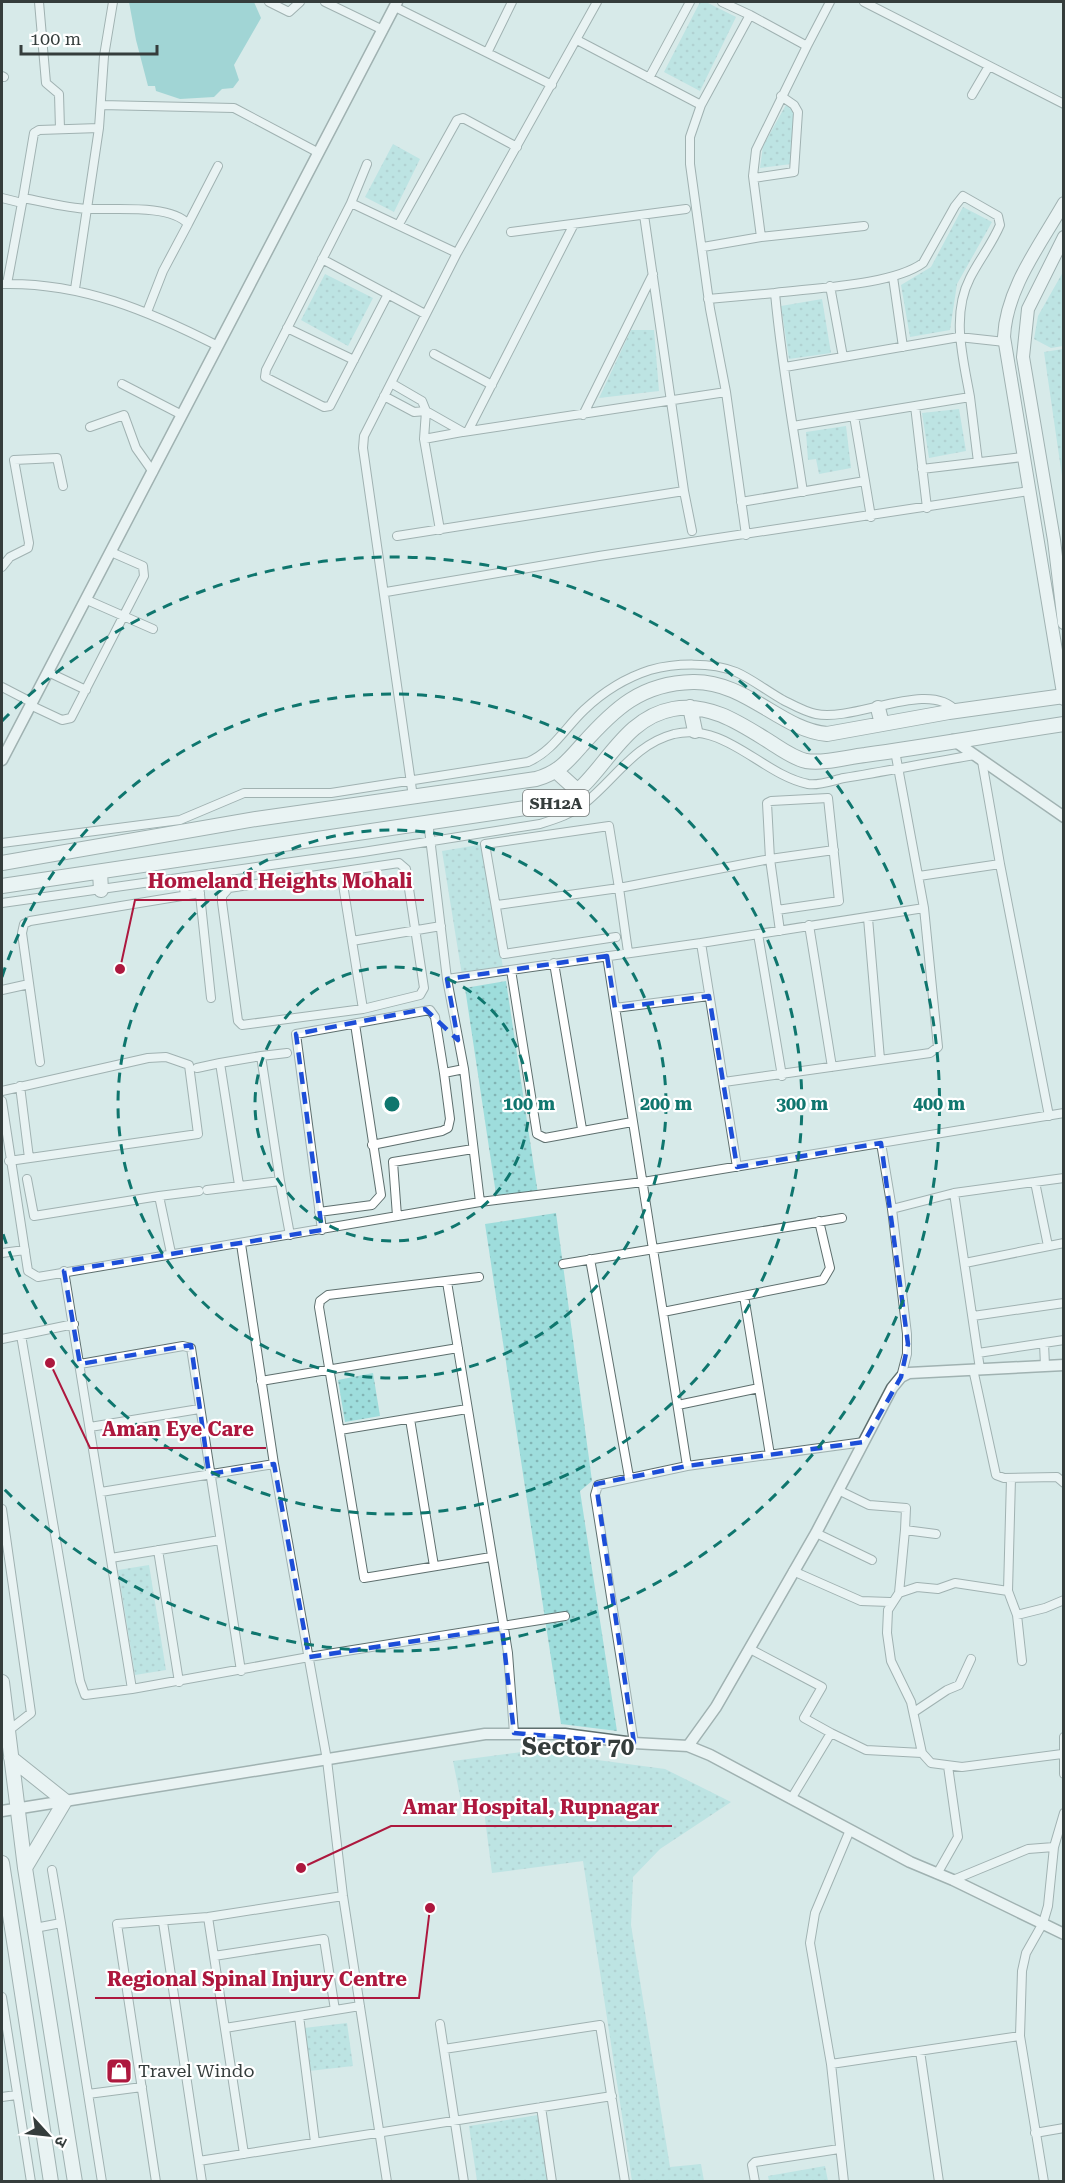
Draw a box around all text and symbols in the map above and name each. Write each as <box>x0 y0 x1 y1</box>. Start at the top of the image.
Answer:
scale bar <box>21 18 158 56</box>
text: 100 m <box>30 28 81 49</box>
road number: SH12A <box>523 790 589 816</box>
callout: Homeland Heights Mohali <box>135 862 424 900</box>
text: Homeland Heights Mohali <box>148 869 413 893</box>
text: 100 m <box>503 1093 556 1114</box>
text: 200 m <box>640 1093 693 1114</box>
text: 300 m <box>776 1093 829 1114</box>
text: 400 m <box>913 1093 966 1114</box>
centre of rings <box>382 1094 402 1114</box>
callout: Aman Eye Care <box>90 1410 266 1448</box>
text: Aman Eye Care <box>102 1417 254 1441</box>
district label: Sector 70 <box>522 1733 634 1761</box>
callout: Amar Hospital, Rupnagar <box>391 1788 672 1826</box>
text: Amar Hospital, Rupnagar <box>403 1795 659 1819</box>
callout: Regional Spinal Injury Centre <box>95 1960 419 1998</box>
text: Regional Spinal Injury Centre <box>107 1967 407 1991</box>
shop icon: Travel Windo <box>104 2056 134 2086</box>
place label: Travel Windo <box>138 2060 254 2081</box>
north arrow <box>18 2105 78 2165</box>
text: उ <box>50 2133 72 2151</box>

